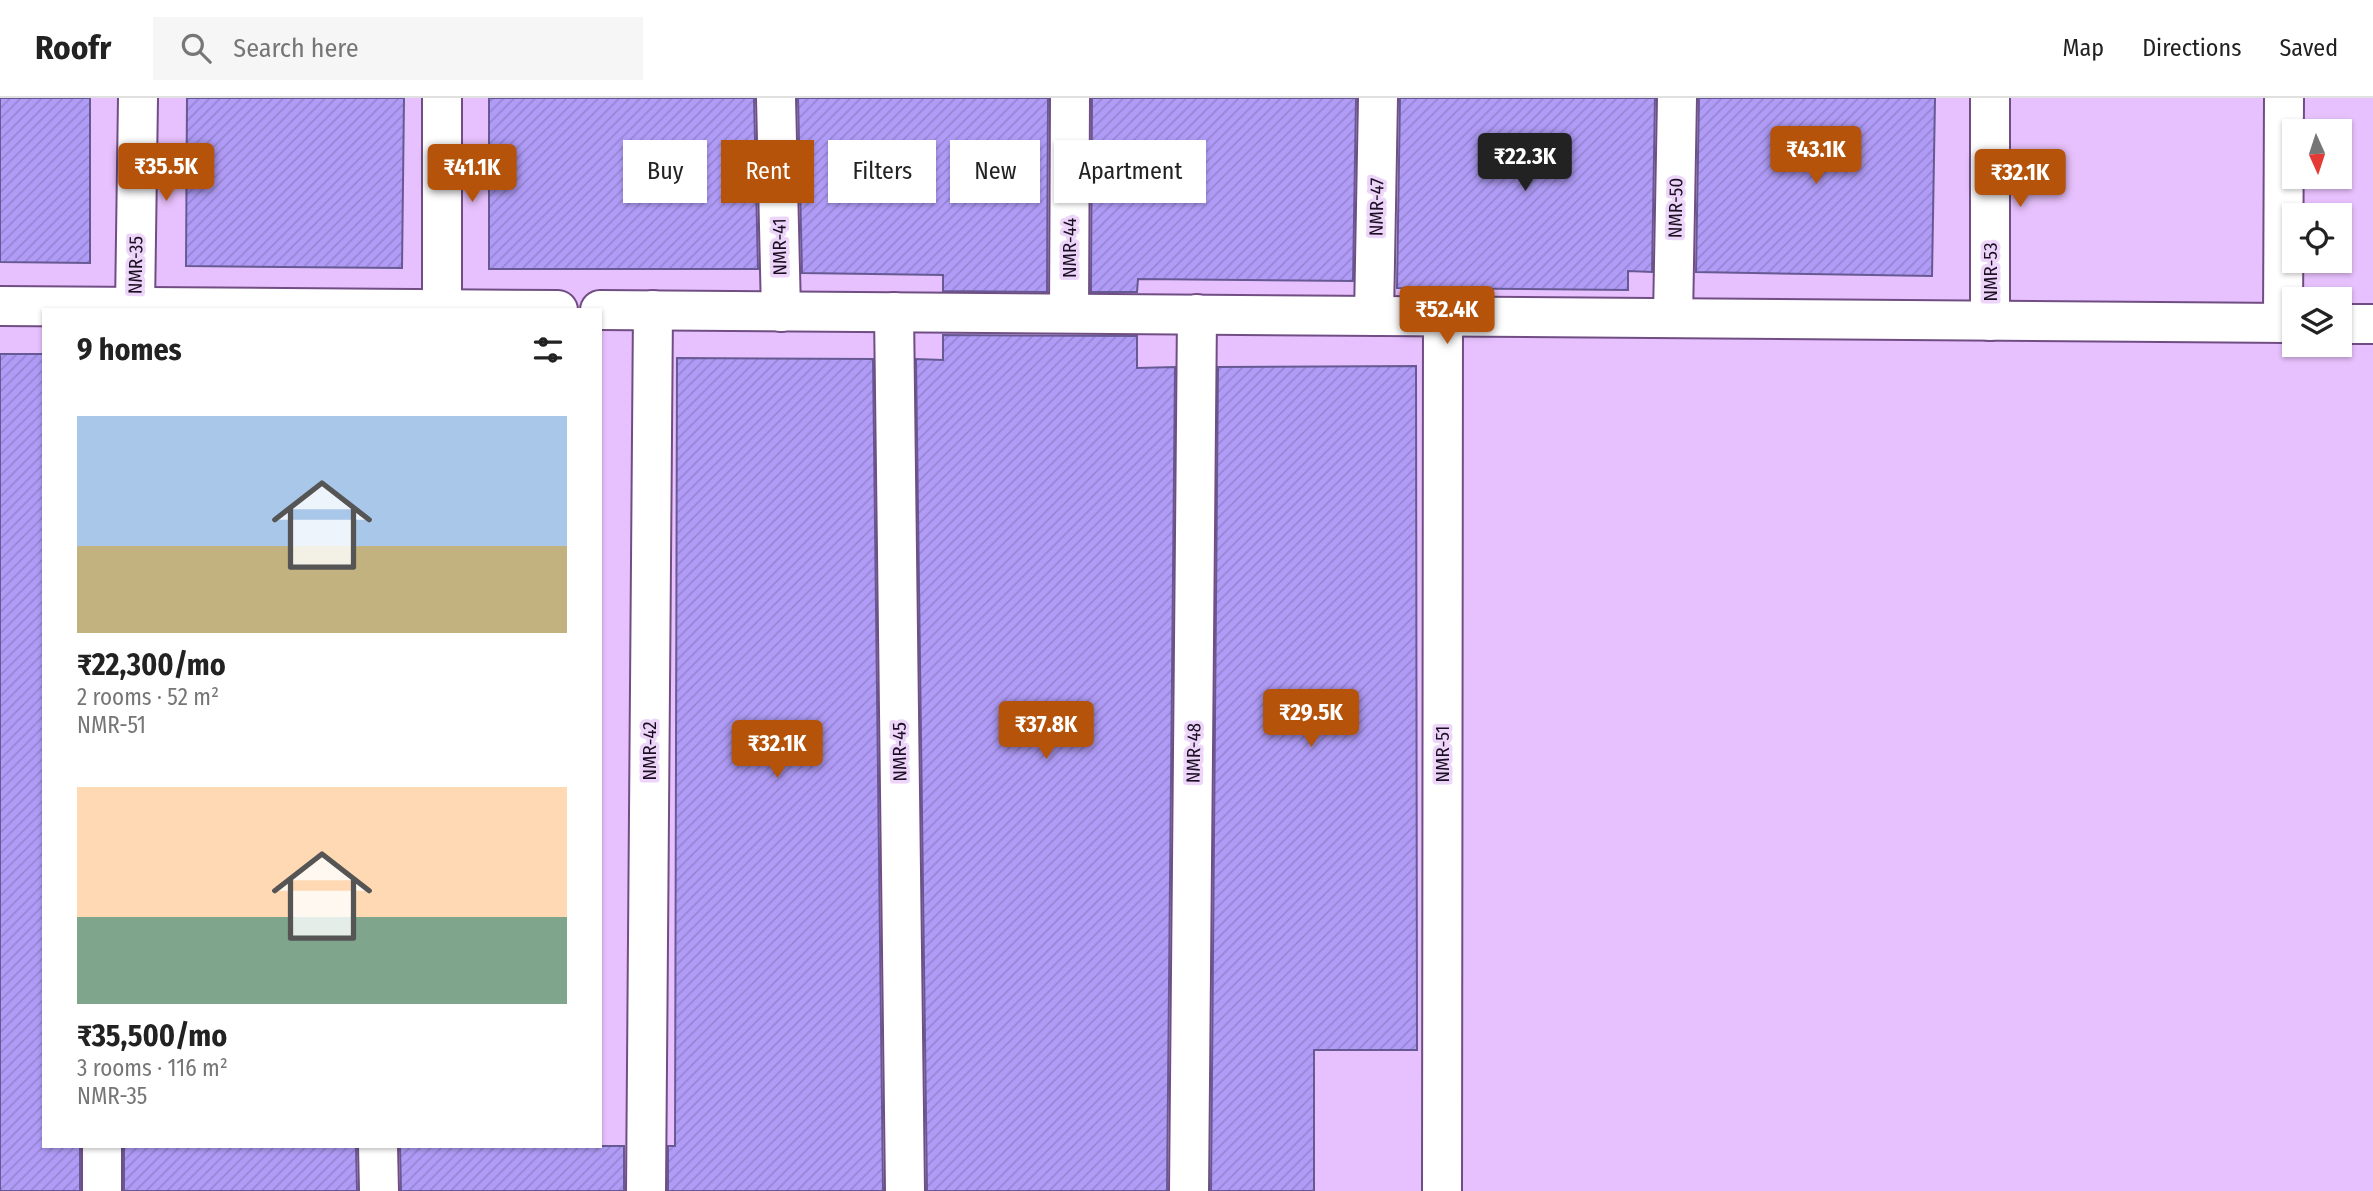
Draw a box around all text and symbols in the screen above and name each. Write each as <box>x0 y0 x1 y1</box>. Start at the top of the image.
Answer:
search box <box>153 17 643 80</box>
text: Roofr <box>35 28 111 68</box>
icon: search <box>177 29 215 67</box>
text: Search here <box>233 33 359 64</box>
text: Map <box>2063 34 2104 62</box>
text: Directions <box>2142 34 2241 62</box>
text: Saved <box>2279 34 2338 62</box>
north arrow <box>2282 119 2352 189</box>
map controls <box>2282 119 2352 357</box>
pin: ₹43.1K <box>1759 126 1873 186</box>
pin: ₹22.3K <box>1468 134 1582 193</box>
text: ₹43.1K <box>1786 135 1846 163</box>
chip: Buy <box>623 140 707 203</box>
chip: Rent <box>721 140 814 203</box>
chip: Filters <box>828 140 936 203</box>
chip: New <box>950 140 1040 203</box>
chip: Apartment <box>1054 140 1206 203</box>
text: ₹22.3K <box>1494 142 1556 170</box>
pin: ₹35.5K <box>109 144 223 203</box>
pin: ₹41.1K <box>415 144 529 204</box>
pin: ₹32.1K <box>1963 150 2077 209</box>
text: ₹35.5K <box>134 152 198 180</box>
text: ₹41.1K <box>444 153 500 181</box>
text: ₹32.1K <box>1991 158 2049 186</box>
street label: NMR-47 <box>1364 177 1389 236</box>
street label: NMR-50 <box>1663 178 1688 238</box>
button: locate <box>2282 203 2352 273</box>
street label: NMR-41 <box>768 218 791 276</box>
street label: NMR-44 <box>1058 218 1081 278</box>
street label: NMR-35 <box>123 236 148 294</box>
street label: NMR-53 <box>1979 243 2002 301</box>
pin: ₹52.4K <box>1390 286 1504 346</box>
button: layers <box>2282 287 2352 357</box>
text: ₹52.4K <box>1416 295 1478 323</box>
icon: filters <box>529 331 567 369</box>
text: 9 homes <box>77 332 182 368</box>
icon: home <box>259 462 385 588</box>
text: ₹22,300/mo <box>77 647 226 683</box>
text: 2 rooms · 52 m² <box>77 683 219 711</box>
pin: ₹29.5K <box>1254 690 1368 749</box>
text: ₹29.5K <box>1279 698 1343 726</box>
pin: ₹37.8K <box>989 702 1103 761</box>
text: ₹37.8K <box>1015 710 1077 738</box>
text: NMR-51 <box>77 711 146 739</box>
pin: ₹32.1K <box>720 720 834 780</box>
street label: NMR-42 <box>638 721 661 781</box>
street label: NMR-45 <box>887 722 912 782</box>
street label: NMR-48 <box>1181 723 1206 783</box>
street label: NMR-51 <box>1431 726 1454 782</box>
text: ₹32.1K <box>748 729 806 757</box>
icon: home <box>259 833 385 959</box>
text: ₹35,500/mo <box>77 1018 227 1054</box>
text: 3 rooms · 116 m² <box>77 1054 228 1082</box>
text: NMR-35 <box>77 1082 147 1110</box>

